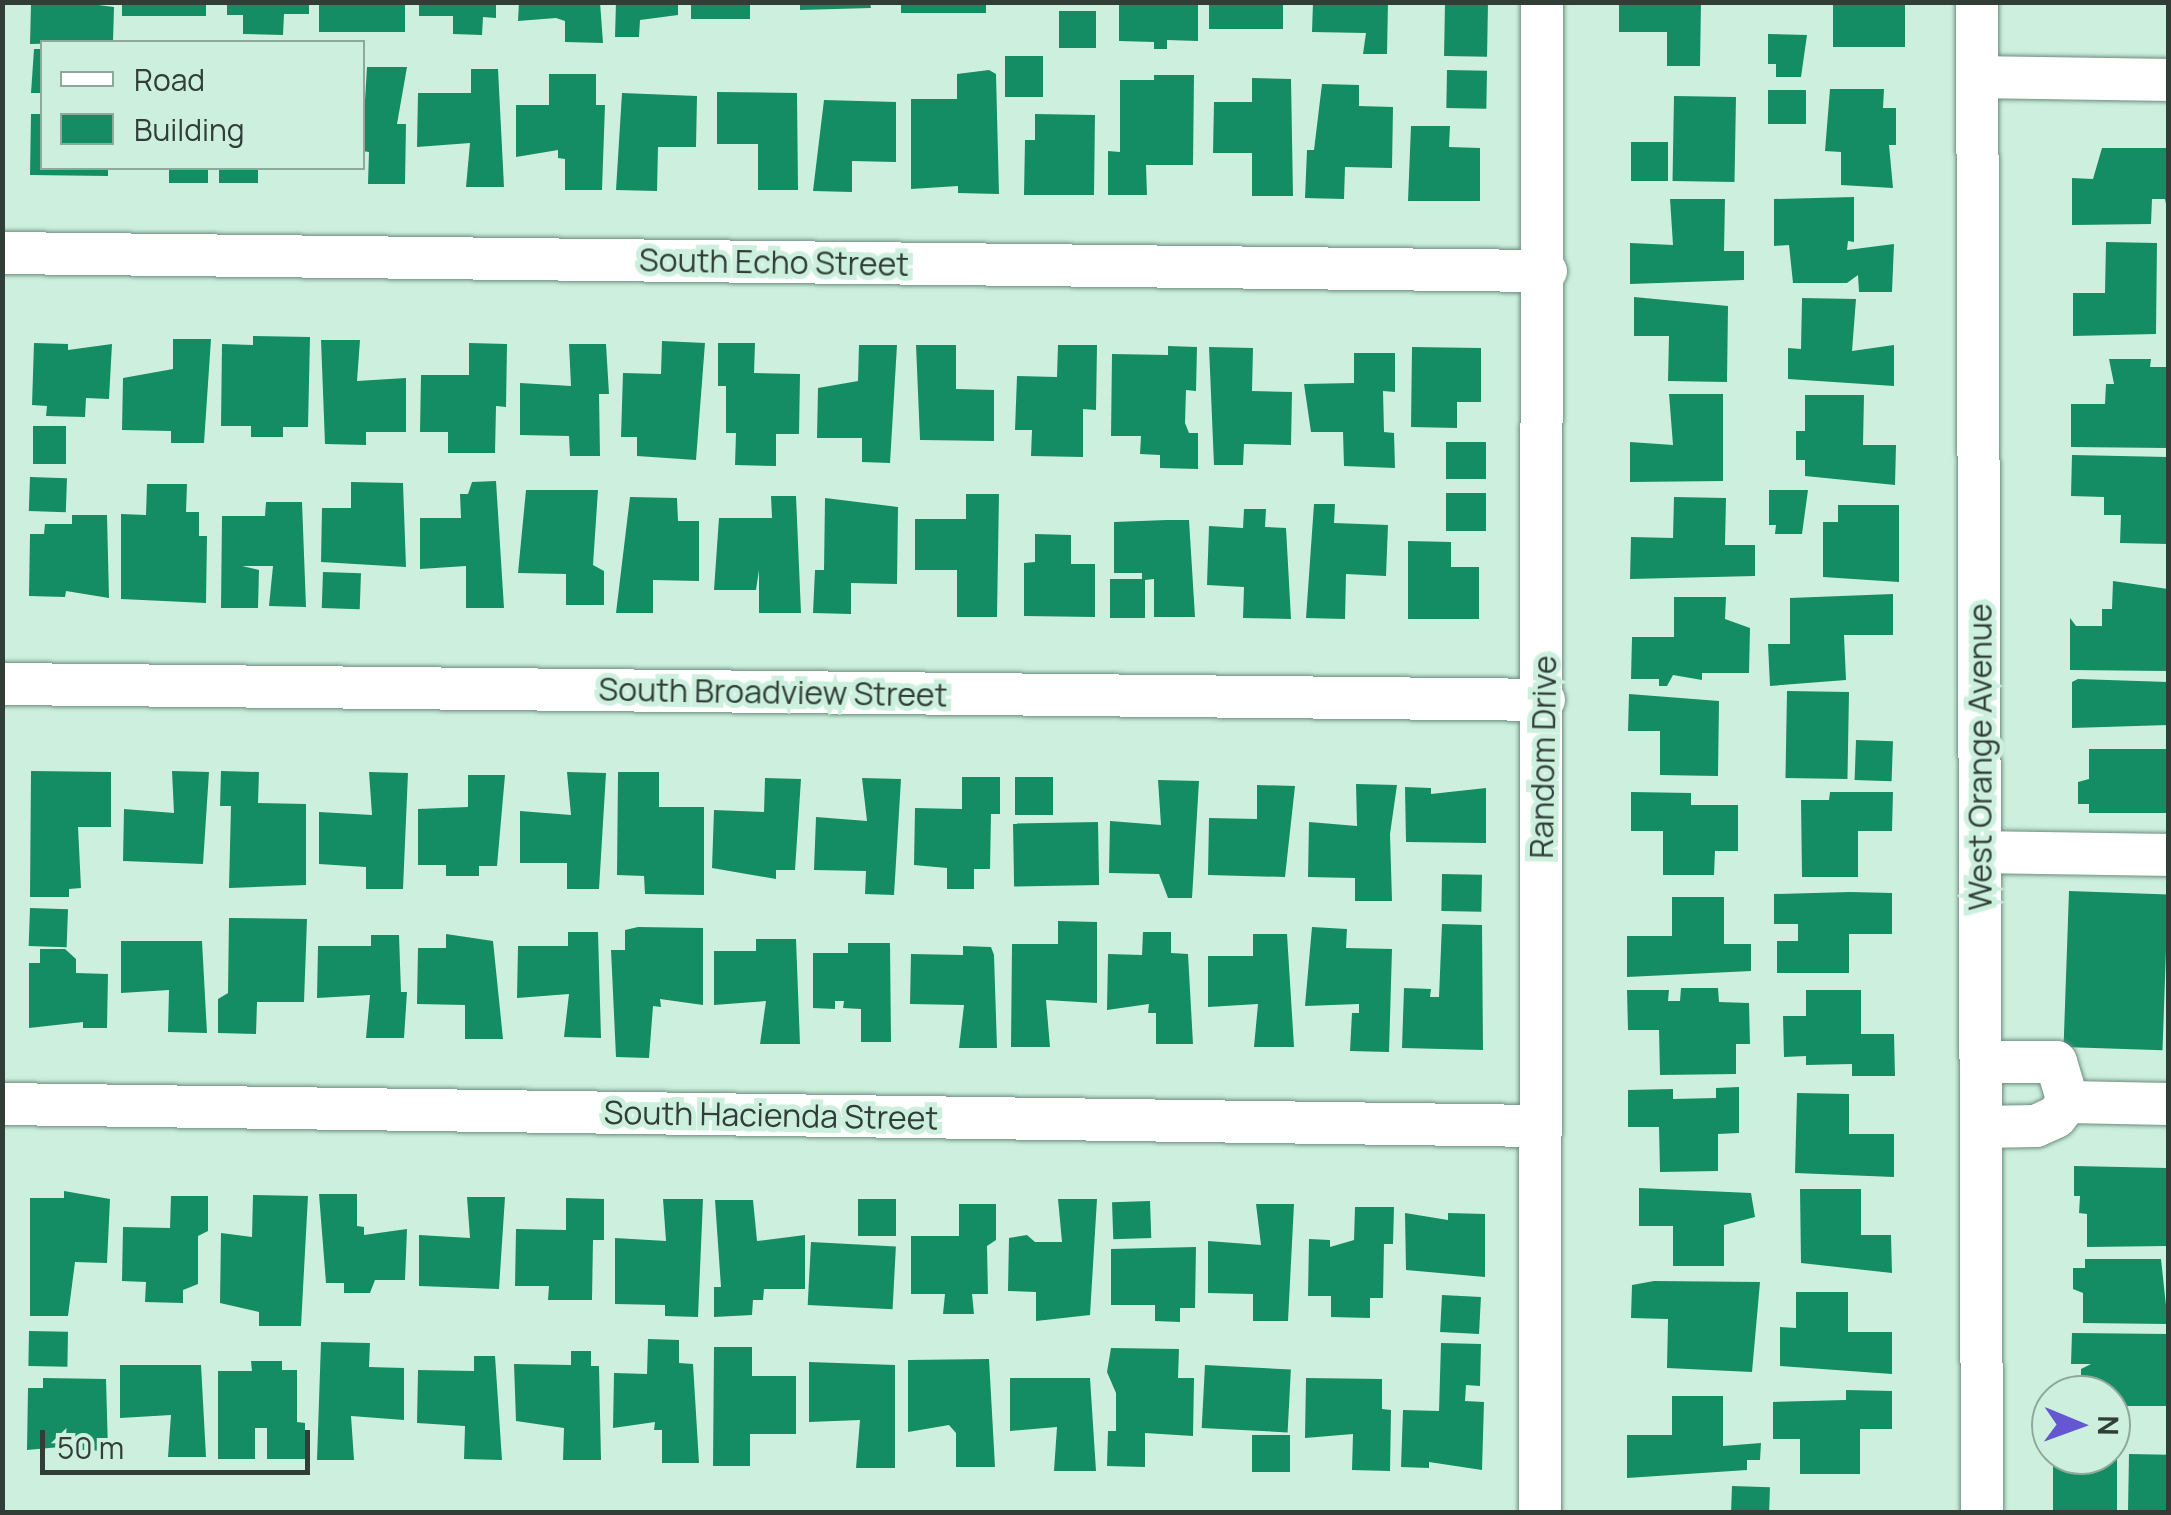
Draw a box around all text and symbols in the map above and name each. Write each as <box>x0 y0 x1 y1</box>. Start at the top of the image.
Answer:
legend <box>40 40 365 170</box>
text: Road <box>134 59 205 100</box>
text: Building <box>134 109 245 150</box>
street label: South Echo Street <box>639 240 909 284</box>
street label: West Orange Avenue <box>1961 603 1999 911</box>
street label: Random Drive <box>1522 655 1564 859</box>
street label: South Broadview Street <box>598 670 948 714</box>
street label: South Hacienda Street <box>603 1093 939 1137</box>
north arrow <box>2031 1375 2131 1475</box>
scale bar <box>45 1410 315 1472</box>
text: N <box>2090 1415 2128 1436</box>
text: 50 m <box>57 1427 124 1468</box>

